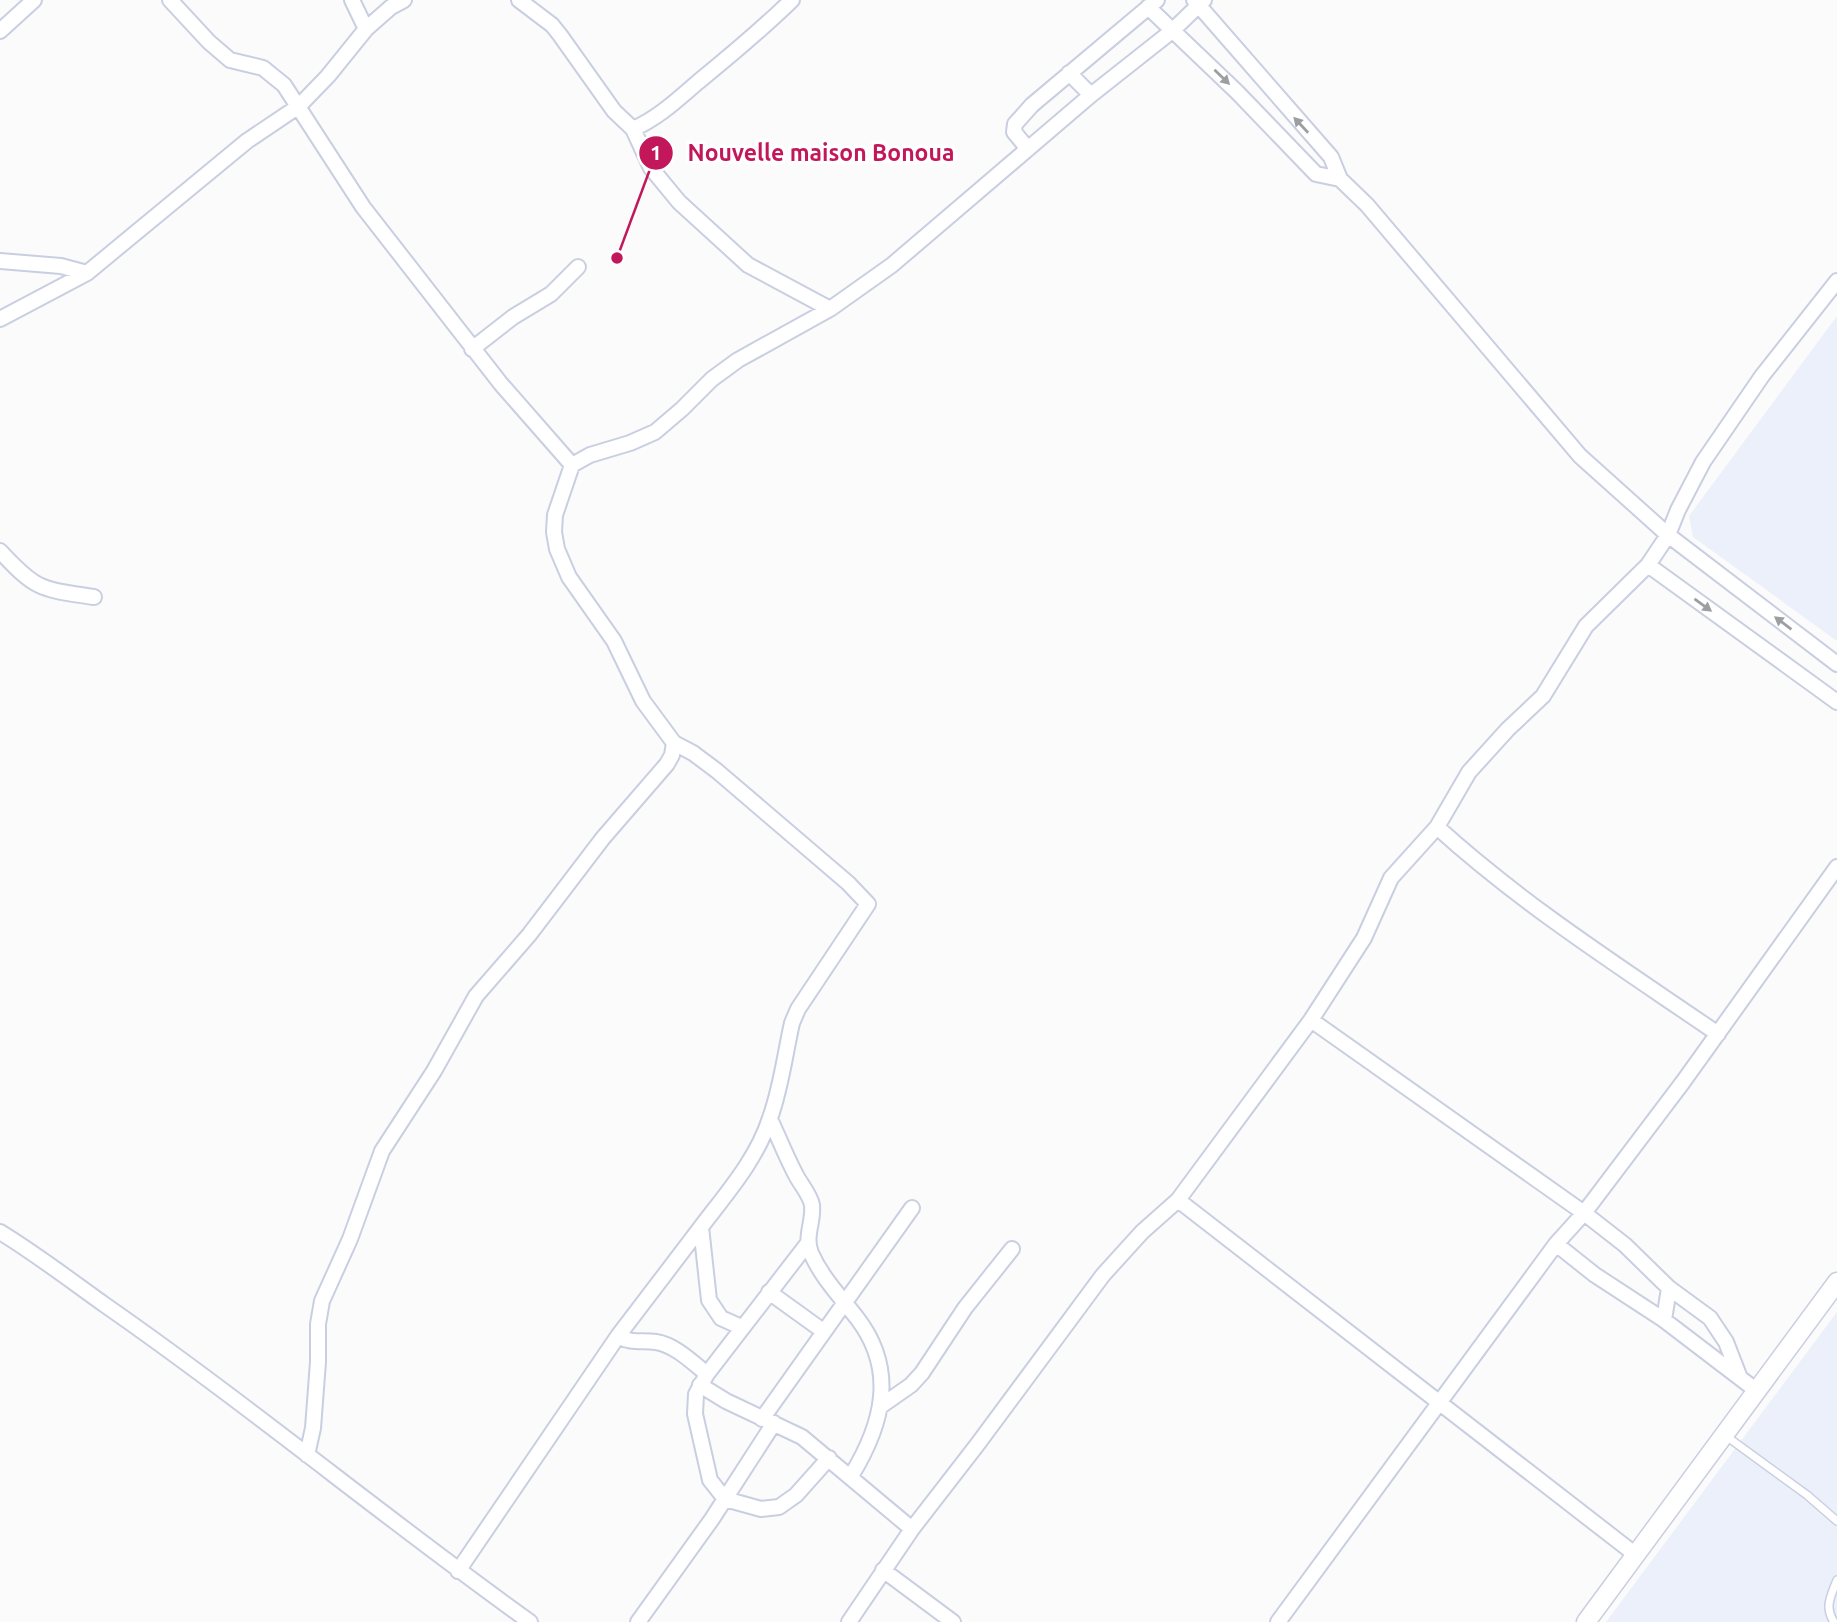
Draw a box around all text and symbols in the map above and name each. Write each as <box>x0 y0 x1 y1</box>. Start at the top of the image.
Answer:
one-way arrow <box>1213 68 1230 84</box>
one-way arrow <box>1294 117 1310 134</box>
callout: Nouvelle maison Bonoua <box>638 131 968 175</box>
text: 1 <box>650 140 662 164</box>
text: Nouvelle maison Bonoua <box>688 140 954 165</box>
one-way arrow <box>1694 598 1712 612</box>
one-way arrow <box>1774 616 1792 630</box>

